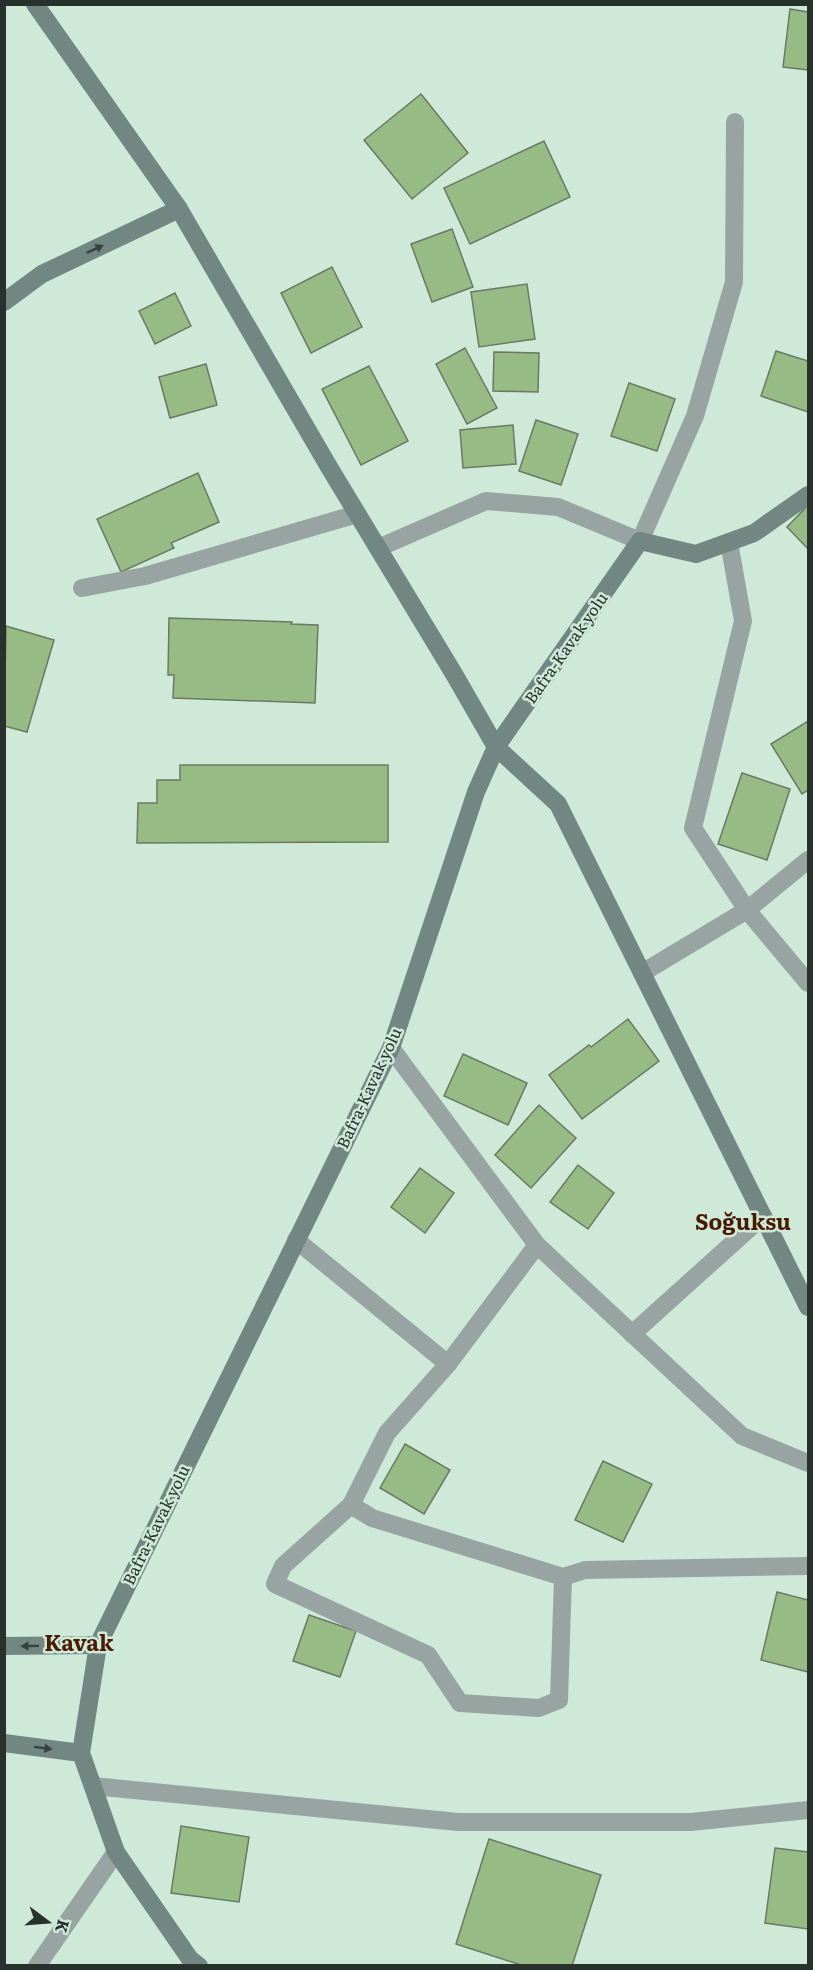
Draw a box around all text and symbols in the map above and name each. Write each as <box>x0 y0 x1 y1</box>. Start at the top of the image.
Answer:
one-way arrow <box>86 245 103 254</box>
street label: Bafra-Kavak yolu <box>518 587 613 708</box>
street label: Bafra-Kavak yolu <box>330 1023 407 1152</box>
district label: Soğuksu <box>695 1204 791 1237</box>
street label: Bafra-Kavak yolu <box>116 1460 195 1589</box>
district label: Kavak <box>44 1625 114 1658</box>
one-way arrow <box>21 1641 40 1651</box>
one-way arrow <box>33 1743 52 1753</box>
north arrow <box>18 1892 78 1952</box>
text: K <box>50 1917 77 1936</box>

